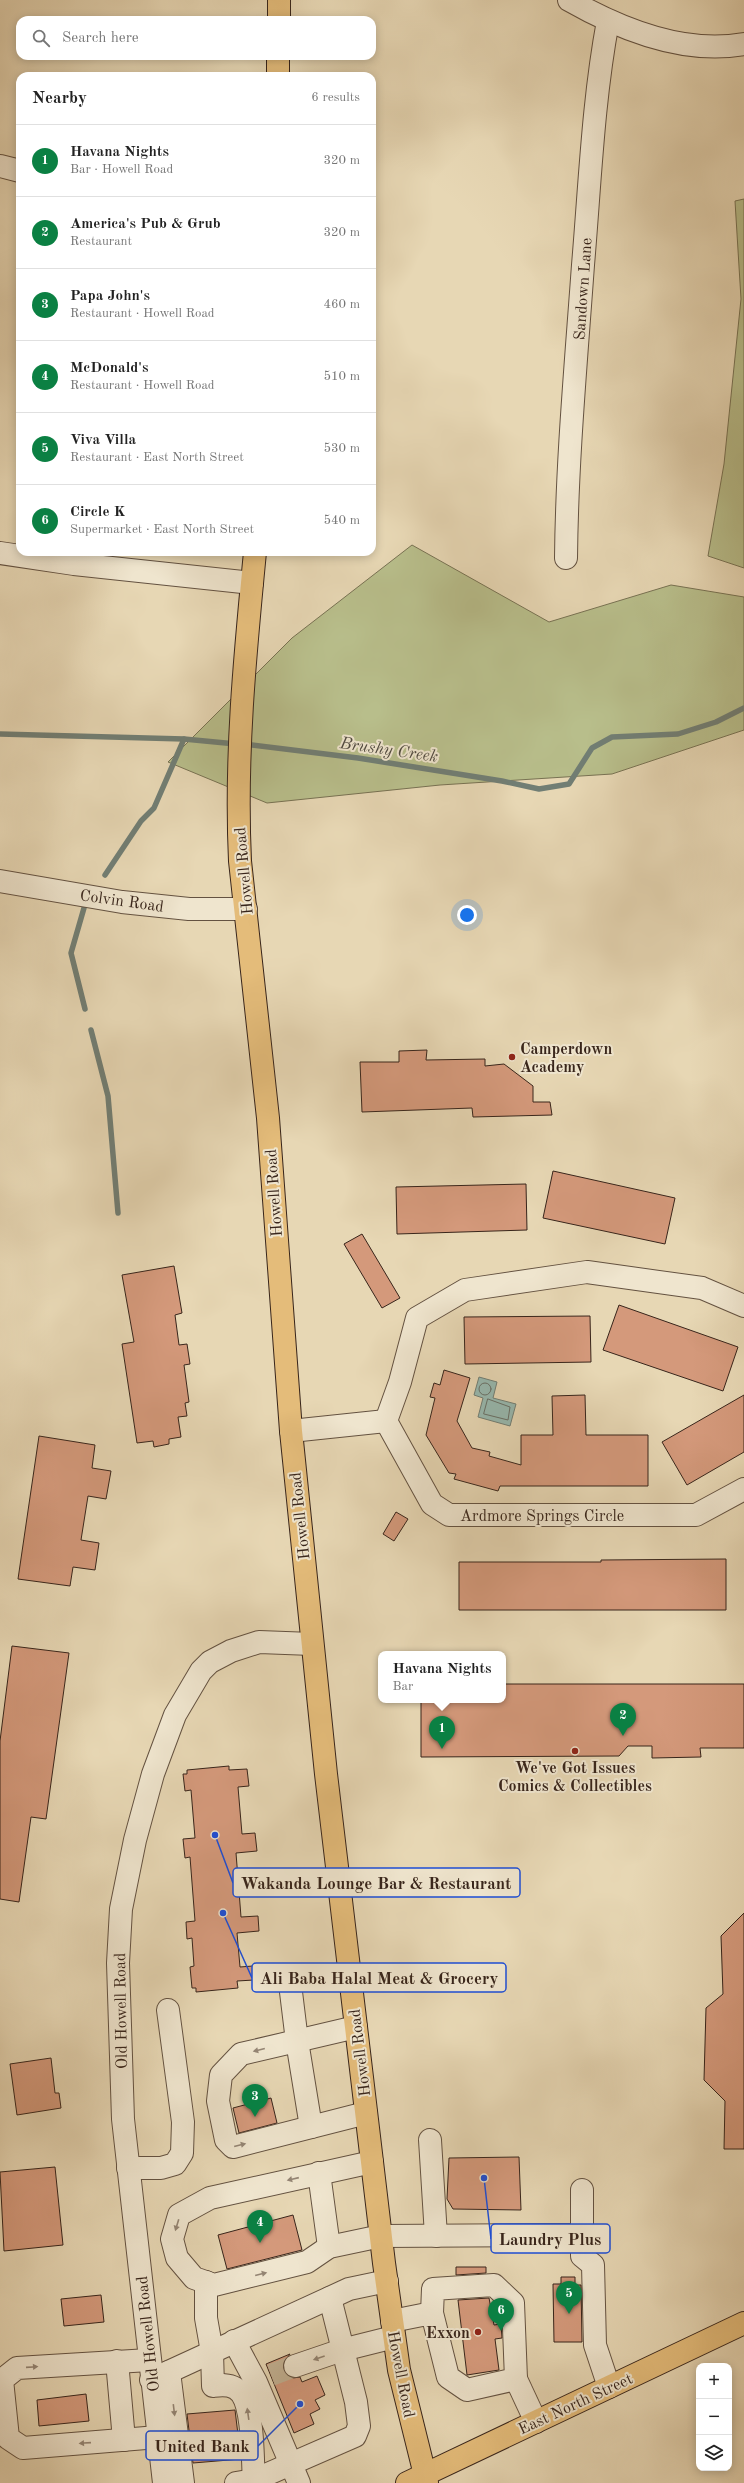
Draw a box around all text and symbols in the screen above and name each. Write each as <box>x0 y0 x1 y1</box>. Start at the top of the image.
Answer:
search box <box>16 16 376 60</box>
icon: search <box>30 27 52 49</box>
text: Search here <box>62 31 139 46</box>
text: Nearby <box>32 90 87 107</box>
text: 6 results <box>311 91 360 104</box>
text: Havana Nights <box>70 145 169 160</box>
text: 1 <box>41 154 49 167</box>
text: 320 m <box>323 154 360 167</box>
text: Bar · Howell Road <box>70 163 173 176</box>
text: America's Pub & Grub <box>70 217 221 232</box>
text: 2 <box>41 226 49 239</box>
text: 320 m <box>323 226 360 239</box>
text: Restaurant <box>70 235 132 248</box>
street label: Sandown Lane <box>572 237 596 341</box>
text: Papa John's <box>70 289 150 304</box>
text: 3 <box>41 298 49 311</box>
text: 460 m <box>323 298 360 311</box>
text: Restaurant · Howell Road <box>70 307 215 320</box>
text: McDonald's <box>70 361 148 376</box>
text: 4 <box>41 370 49 383</box>
text: 510 m <box>323 370 360 383</box>
text: Restaurant · Howell Road <box>70 379 215 392</box>
text: Viva Villa <box>70 433 136 448</box>
text: 5 <box>41 442 49 455</box>
text: 530 m <box>323 442 360 455</box>
text: Restaurant · East North Street <box>70 451 244 464</box>
text: Circle K <box>70 505 125 520</box>
text: 6 <box>41 514 49 527</box>
text: 540 m <box>323 514 360 527</box>
text: Supermarket · East North Street <box>70 523 254 536</box>
water label: Brushy Creek <box>338 735 439 766</box>
street label: Howell Road <box>233 826 257 915</box>
street label: Colvin Road <box>79 888 165 916</box>
your location <box>457 905 477 925</box>
place label: Camperdown Academy <box>520 1042 613 1076</box>
marker: Camperdown Academy <box>507 1052 517 1062</box>
street label: Howell Road <box>264 1148 286 1237</box>
street label: Howell Road <box>288 1471 314 1560</box>
street label: Ardmore Springs Circle <box>460 1509 624 1525</box>
popup <box>378 1651 506 1703</box>
text: Havana Nights <box>393 1662 491 1677</box>
text: Bar <box>393 1680 413 1693</box>
pin: 2 <box>610 1703 636 1736</box>
pin: 1 <box>429 1716 455 1749</box>
marker: We've Got Issues Comics & Collectibles <box>570 1746 580 1756</box>
place label: We've Got Issues Comics & Collectibles <box>498 1761 652 1795</box>
callout: Wakanda Lounge Bar & Restaurant <box>233 1868 520 1897</box>
text: Wakanda Lounge Bar & Restaurant <box>241 1876 511 1893</box>
street label: Old Howell Road <box>113 1953 131 2069</box>
callout: Ali Baba Halal Meat & Grocery <box>252 1963 506 1992</box>
text: Ali Baba Halal Meat & Grocery <box>260 1971 498 1988</box>
street label: Howell Road <box>348 2008 374 2097</box>
one-way arrow <box>252 2047 264 2053</box>
pin: 3 <box>242 2084 268 2117</box>
one-way arrow <box>234 2142 246 2148</box>
one-way arrow <box>287 2176 299 2182</box>
pin: 4 <box>247 2210 273 2243</box>
one-way arrow <box>174 2219 180 2231</box>
callout: Laundry Plus <box>491 2224 610 2253</box>
text: Laundry Plus <box>499 2232 601 2249</box>
one-way arrow <box>255 2270 267 2276</box>
street label: Old Howell Road <box>135 2275 163 2393</box>
pin: 5 <box>556 2281 582 2314</box>
pin: 6 <box>488 2298 514 2331</box>
place label: Exxon <box>426 2326 470 2342</box>
marker: Exxon <box>473 2327 483 2337</box>
street label: Howell Road <box>384 2330 416 2419</box>
one-way arrow <box>312 2355 324 2361</box>
map controls <box>696 2363 732 2471</box>
button: + <box>696 2363 732 2399</box>
one-way arrow <box>26 2364 38 2371</box>
street label: East North Street <box>516 2371 636 2438</box>
button: − <box>696 2399 732 2435</box>
one-way arrow <box>171 2404 177 2416</box>
one-way arrow <box>245 2408 251 2420</box>
callout: United Bank <box>146 2431 258 2460</box>
button: layers <box>696 2435 732 2471</box>
text: United Bank <box>154 2439 250 2456</box>
one-way arrow <box>79 2440 91 2447</box>

